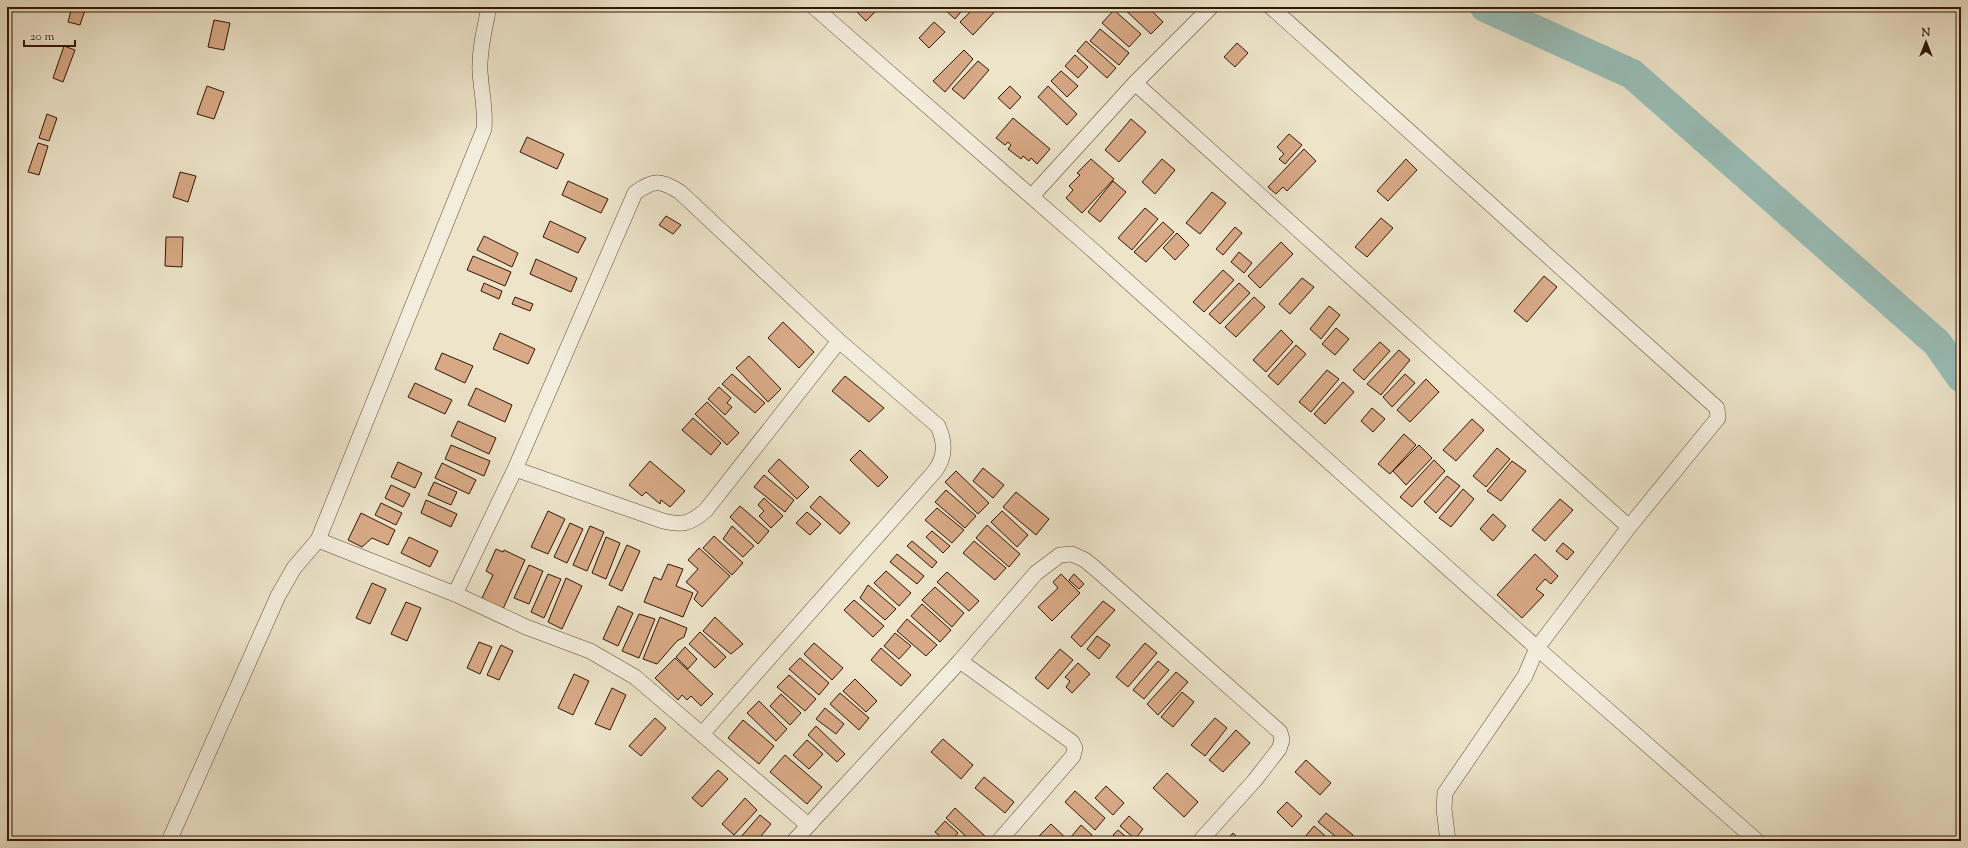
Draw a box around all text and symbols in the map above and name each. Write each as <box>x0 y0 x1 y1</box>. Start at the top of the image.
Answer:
scale bar <box>24 22 75 48</box>
north arrow <box>1906 22 1946 62</box>
text: N <box>1921 25 1931 41</box>
text: 20 m <box>30 28 55 46</box>

